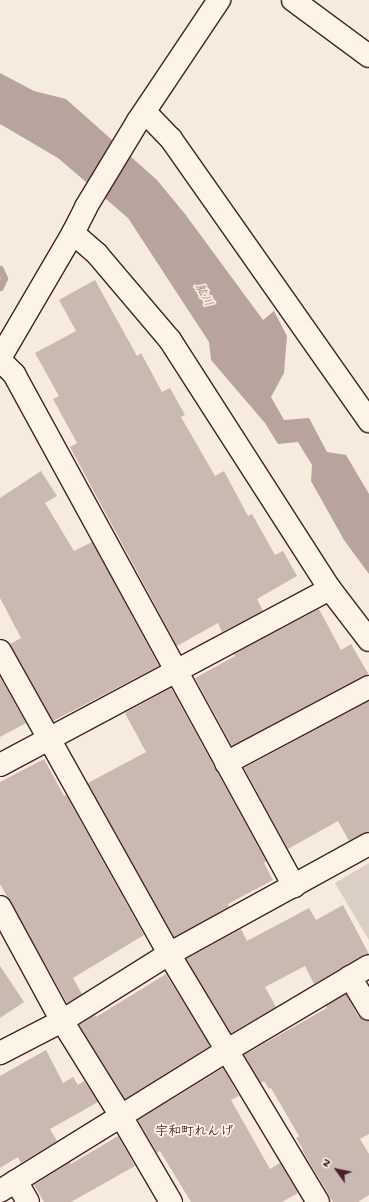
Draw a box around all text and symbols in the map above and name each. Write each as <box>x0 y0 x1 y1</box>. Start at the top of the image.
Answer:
water label: 肱川 <box>190 282 214 310</box>
district label: 宇和町れんげ <box>155 1125 233 1141</box>
north arrow <box>317 1150 357 1190</box>
text: N <box>320 1157 334 1170</box>

